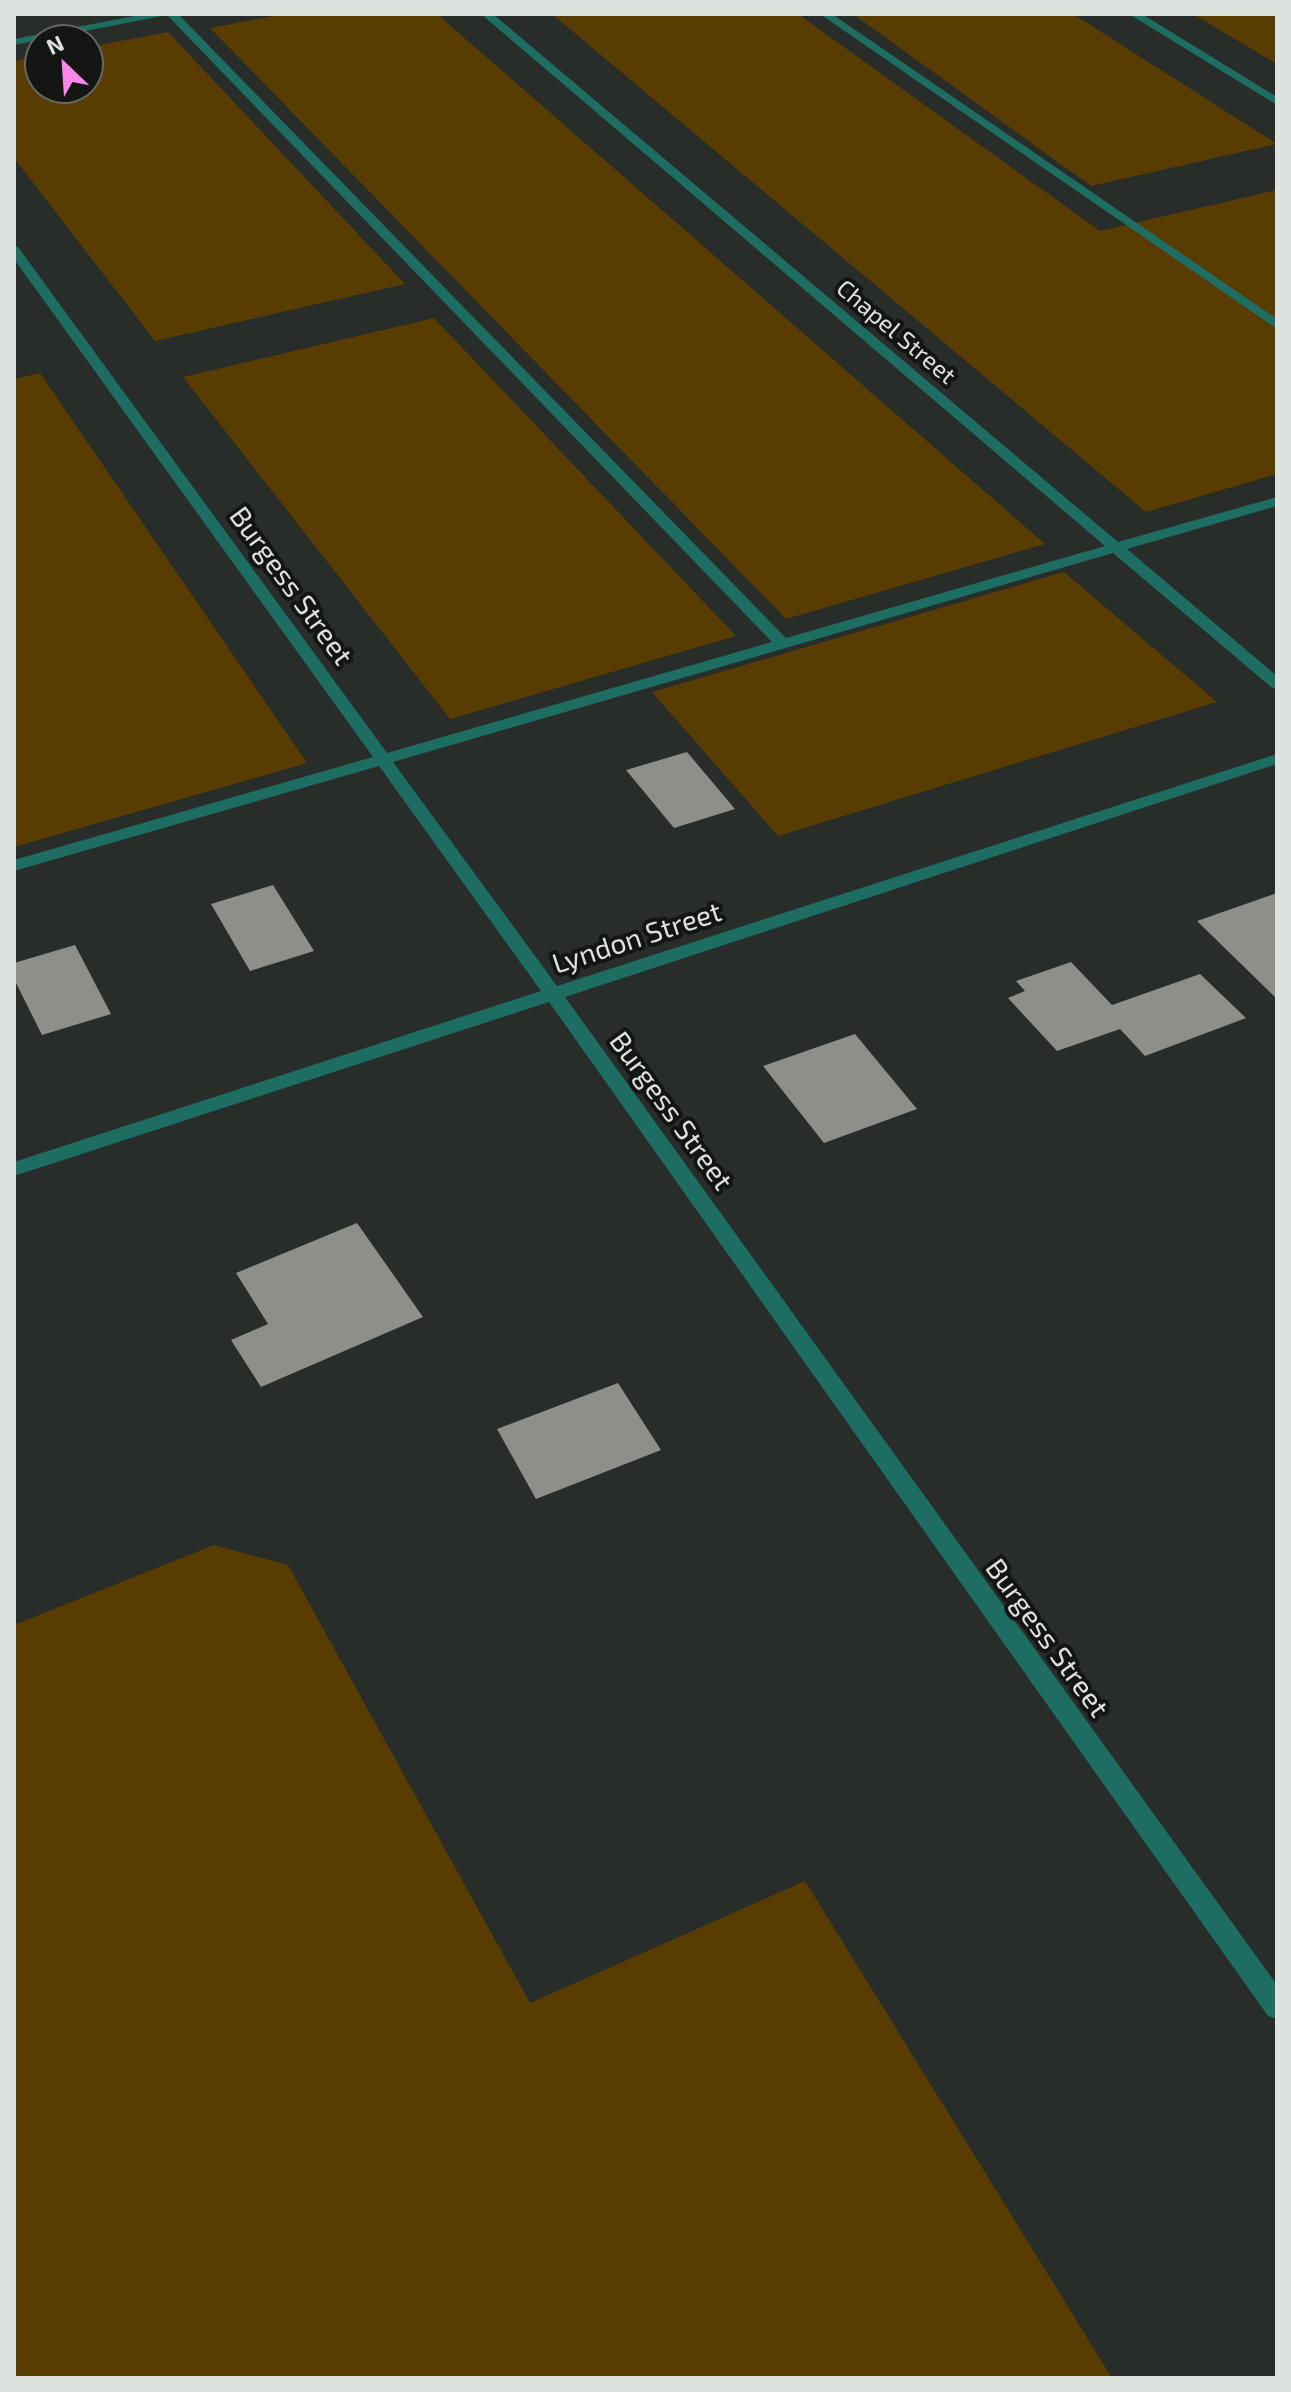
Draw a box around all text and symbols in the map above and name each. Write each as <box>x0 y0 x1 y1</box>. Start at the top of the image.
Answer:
north arrow <box>24 24 104 104</box>
text: N <box>42 29 67 59</box>
street label: Chapel Street <box>831 274 961 390</box>
street label: Burgess Street <box>222 500 360 672</box>
street label: Lyndon Street <box>548 895 726 981</box>
street label: Burgess Street <box>602 1025 740 1197</box>
street label: Burgess Street <box>978 1552 1116 1724</box>

